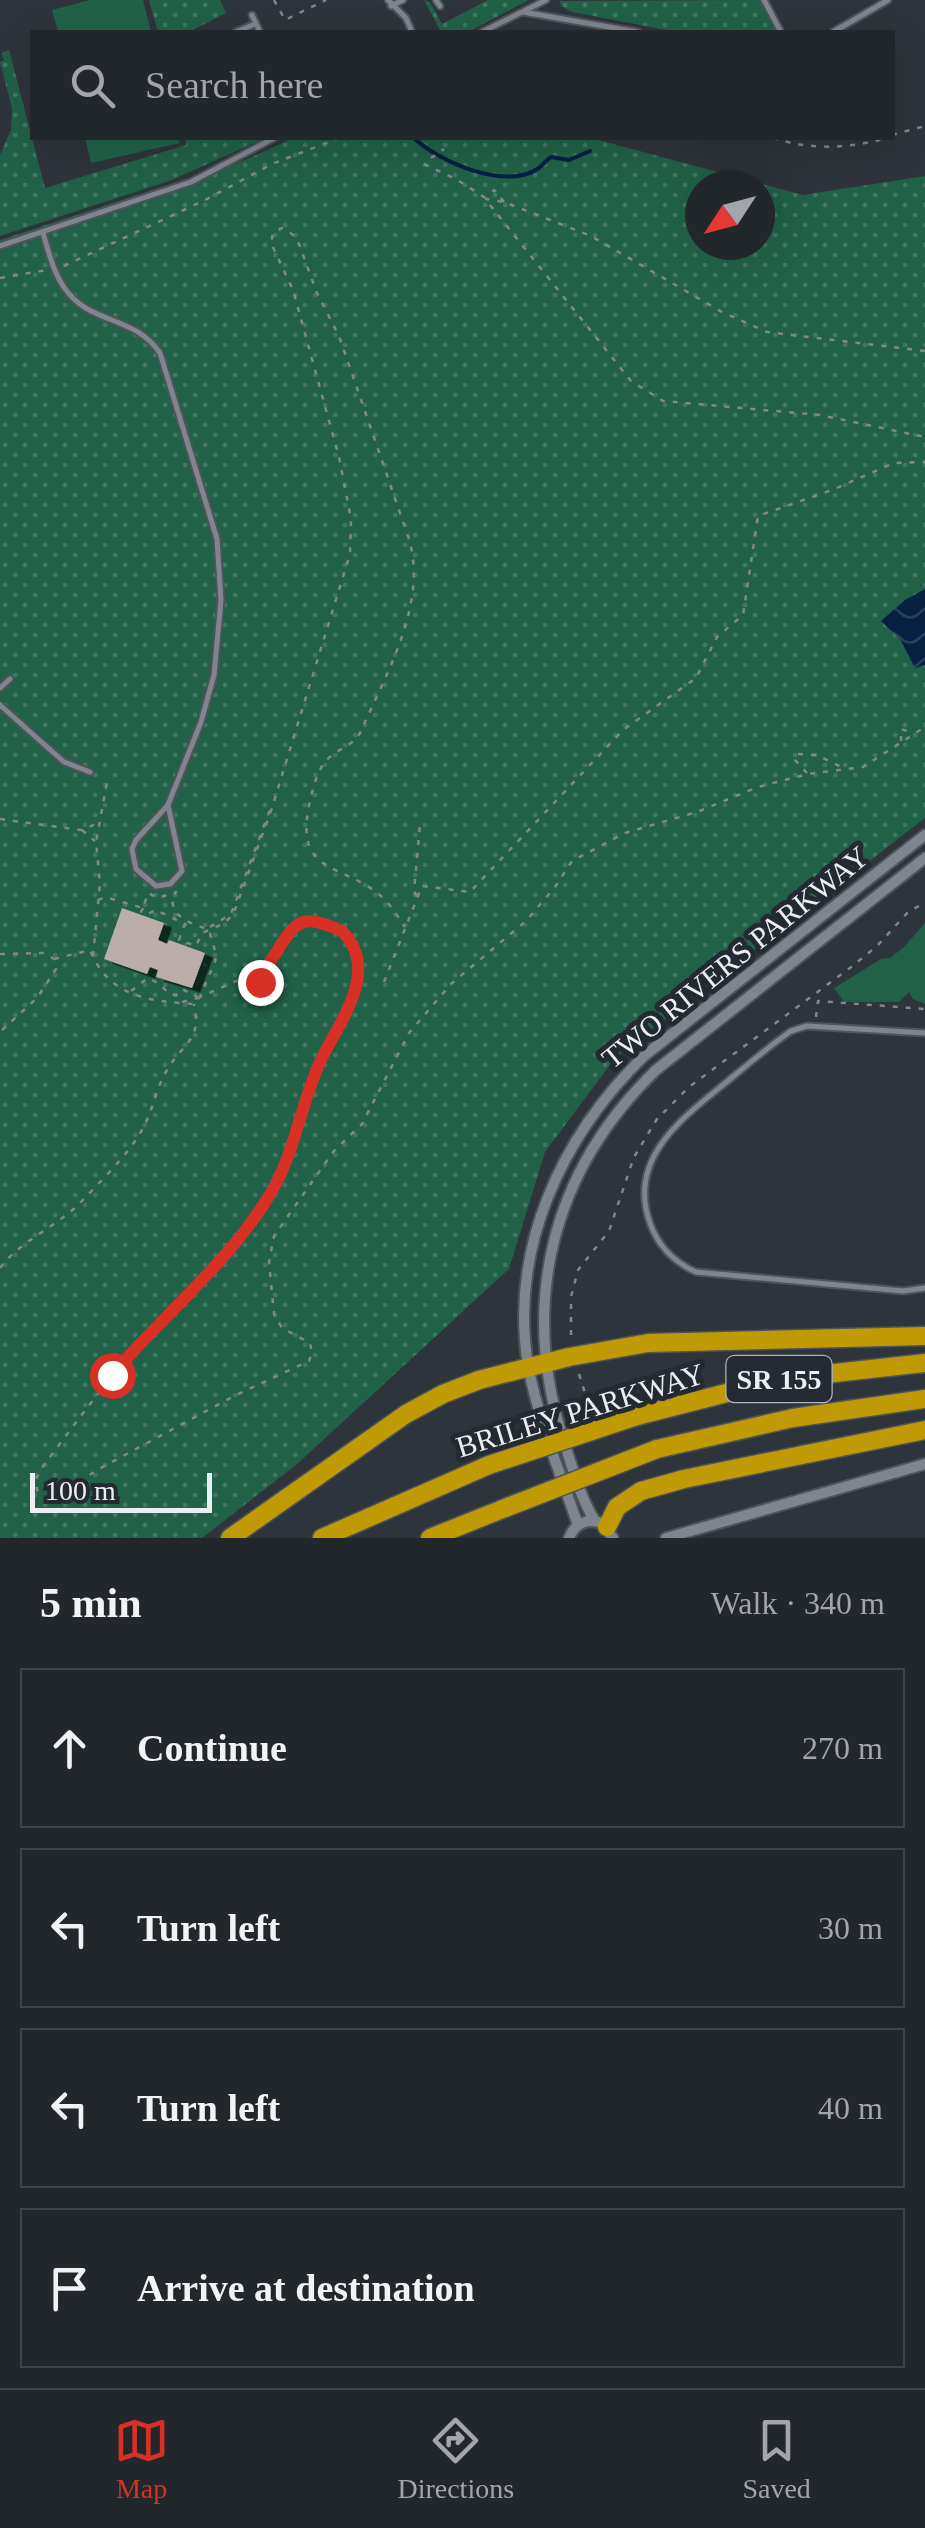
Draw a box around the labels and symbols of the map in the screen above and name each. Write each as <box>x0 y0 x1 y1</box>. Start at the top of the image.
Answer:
north arrow <box>685 170 775 260</box>
street label: TWO RIVERS PARKWAY <box>595 839 875 1075</box>
route end <box>238 960 284 1006</box>
route start <box>90 1353 136 1399</box>
road number: SR 155 <box>726 1356 832 1402</box>
street label: BRILEY PARKWAY <box>452 1357 708 1463</box>
scale bar <box>30 1468 212 1512</box>

